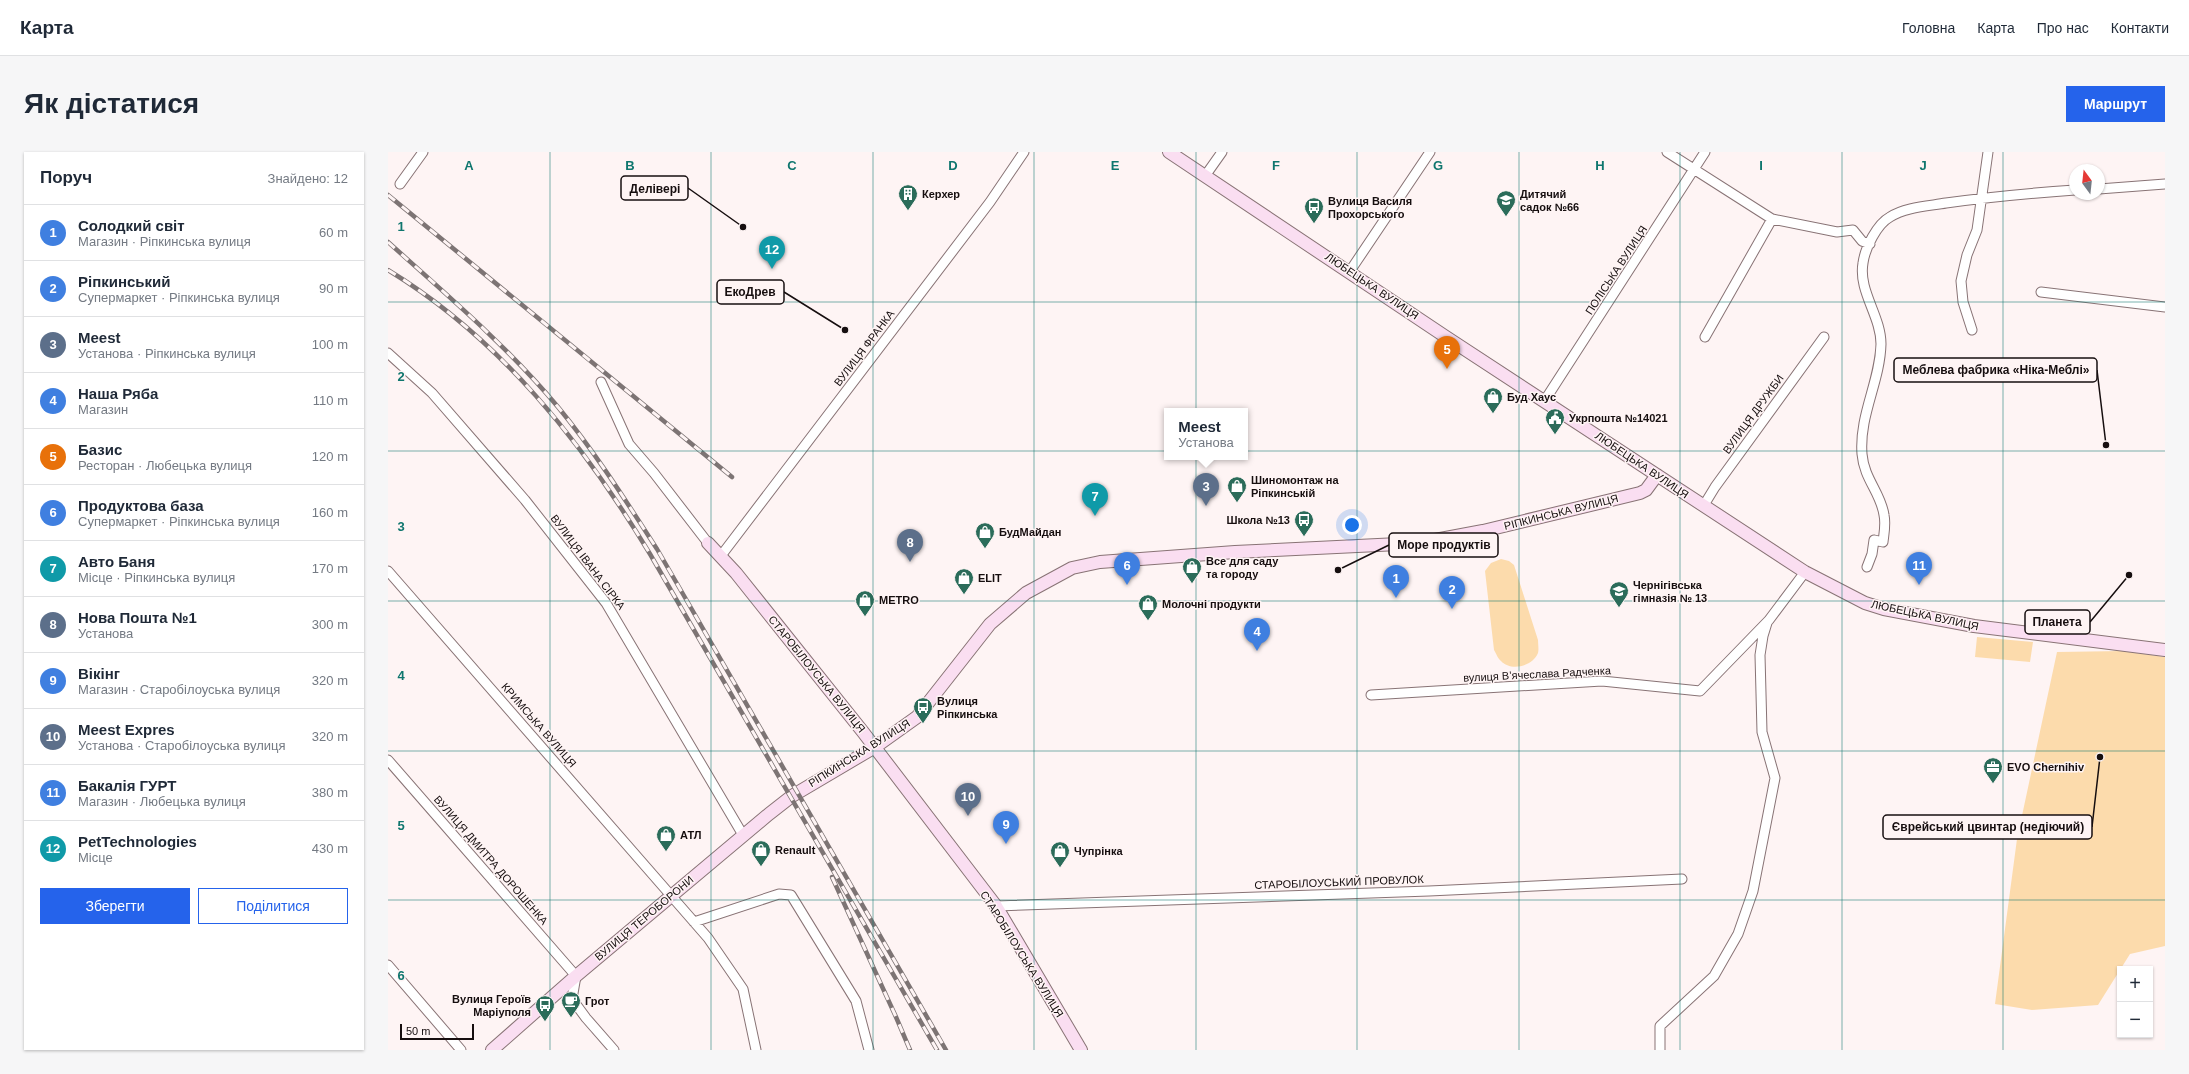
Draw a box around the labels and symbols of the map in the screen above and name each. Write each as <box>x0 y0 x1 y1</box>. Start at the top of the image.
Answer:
text: A <box>464 158 474 173</box>
text: B <box>625 158 635 173</box>
text: C <box>787 158 797 173</box>
text: D <box>948 158 958 173</box>
text: E <box>1111 158 1120 173</box>
text: F <box>1272 158 1280 173</box>
text: G <box>1433 158 1443 173</box>
text: H <box>1595 158 1605 173</box>
text: I <box>1759 158 1763 173</box>
text: J <box>1919 158 1927 173</box>
north arrow <box>2069 164 2105 200</box>
callout: Делівері <box>621 176 688 200</box>
text: Делівері <box>630 182 680 196</box>
building icon: Керхер <box>897 183 919 211</box>
place label: Керхер <box>922 188 960 200</box>
place label: Дитячий садок №66 <box>1520 188 1579 213</box>
school or university icon: Дитячий садок №66 <box>1495 189 1517 217</box>
place label: Вулиця Василя Прохорського <box>1328 195 1412 220</box>
bus stop icon: Вулиця Василя Прохорського <box>1303 196 1325 224</box>
text: 1 <box>397 219 405 234</box>
street label: ПОЛІСЬКА ВУЛИЦЯ <box>1583 223 1649 317</box>
pin: 12 <box>759 236 785 269</box>
street label: ЛЮБЕЦЬКА ВУЛИЦЯ <box>1323 250 1421 322</box>
callout: ЕкоДрев <box>717 280 784 304</box>
text: ЕкоДрев <box>724 285 776 299</box>
street label: ВУЛИЦЯ ФРАНКА <box>832 307 897 388</box>
pin: 5 <box>1434 336 1460 369</box>
callout: Меблева фабрика «Ніка-Меблі» <box>1894 358 2097 382</box>
text: Меблева фабрика «Ніка-Меблі» <box>1903 363 2090 377</box>
text: 2 <box>397 369 405 384</box>
street label: ВУЛИЦЯ ДРУЖБИ <box>1720 372 1786 456</box>
shop icon: Буд Хаус <box>1482 386 1504 414</box>
place label: Буд Хаус <box>1507 391 1556 403</box>
public building icon: Укрпошта №14021 <box>1544 407 1566 435</box>
place label: Укрпошта №14021 <box>1569 412 1668 424</box>
street label: ЛЮБЕЦЬКА ВУЛИЦЯ <box>1593 429 1691 501</box>
pin: 3 <box>1193 473 1219 506</box>
place label: Шиномонтаж на Ріпкинській <box>1251 474 1339 499</box>
shop icon: Шиномонтаж на Ріпкинській <box>1226 475 1248 503</box>
pin: 7 <box>1082 483 1108 516</box>
street label: РІПКИНСЬКА ВУЛИЦЯ <box>1503 492 1619 532</box>
bus stop icon: Школа №13 <box>1293 509 1315 537</box>
street label: ВУЛИЦЯ ІВАНА СІРКА <box>548 512 628 612</box>
place label: Школа №13 <box>1226 514 1290 526</box>
your location <box>1342 515 1362 535</box>
text: 3 <box>397 519 405 534</box>
shop icon: БудМайдан <box>974 521 996 549</box>
place label: БудМайдан <box>999 526 1062 538</box>
pin: 8 <box>897 529 923 562</box>
callout: Море продуктів <box>1389 533 1498 557</box>
text: Море продуктів <box>1397 538 1491 552</box>
pin: 6 <box>1114 552 1140 585</box>
pin: 11 <box>1906 552 1932 585</box>
place label: Все для саду та городу <box>1206 555 1279 580</box>
shop icon: Все для саду та городу <box>1181 556 1203 584</box>
pin: 1 <box>1383 565 1409 598</box>
shop icon: ELIT <box>953 567 975 595</box>
place label: ELIT <box>978 572 1002 584</box>
pin: 2 <box>1439 576 1465 609</box>
place label: Чернігівська гімназія № 13 <box>1633 579 1707 604</box>
school or university icon: Чернігівська гімназія № 13 <box>1608 580 1630 608</box>
shop icon: METRO <box>854 589 876 617</box>
shop icon: Молочні продукти <box>1137 593 1159 621</box>
place label: METRO <box>879 594 919 606</box>
place label: Молочні продукти <box>1162 598 1261 610</box>
street label: ЛЮБЕЦЬКА ВУЛИЦЯ <box>1870 598 1980 632</box>
callout: Планета <box>2025 610 2090 634</box>
street label: СТАРОБІЛОУСЬКА ВУЛИЦЯ <box>766 613 868 735</box>
text: Планета <box>2032 615 2082 629</box>
pin: 4 <box>1244 618 1270 651</box>
street label: вулиця Вʼячеслава Радченка <box>1463 664 1612 684</box>
text: 4 <box>397 668 405 683</box>
street label: КРИМСЬКА ВУЛИЦЯ <box>499 680 579 770</box>
place label: Вулиця Ріпкинська <box>937 695 998 720</box>
bus stop icon: Вулиця Ріпкинська <box>912 696 934 724</box>
street label: РІПКИНСЬКА ВУЛИЦЯ <box>806 717 912 789</box>
office icon: EVO Chernihiv <box>1982 756 2004 784</box>
place label: EVO Chernihiv <box>2007 761 2085 773</box>
pin: 10 <box>955 783 981 816</box>
street label: ВУЛИЦЯ ДМИТРА ДОРОШЕНКА <box>432 793 551 927</box>
pin: 9 <box>993 811 1019 844</box>
callout: Єврейський цвинтар (недіючий) <box>1883 815 2092 839</box>
text: 5 <box>397 818 405 833</box>
text: Єврейський цвинтар (недіючий) <box>1892 820 2084 834</box>
shop icon: АТЛ <box>655 824 677 852</box>
place label: АТЛ <box>680 829 702 841</box>
shop icon: Renault <box>750 839 772 867</box>
shop icon: Чупрінка <box>1049 840 1071 868</box>
place label: Renault <box>775 844 816 856</box>
place label: Чупрінка <box>1074 845 1123 857</box>
street label: ВУЛИЦЯ ТЕРОБОРОНИ <box>592 873 696 963</box>
street label: СТАРОБІЛОУСЬКИЙ ПРОВУЛОК <box>1254 873 1424 891</box>
street label: СТАРОБІЛОУСЬКА ВУЛИЦЯ <box>978 889 1066 1019</box>
text: 6 <box>397 968 405 983</box>
cafe icon: Грот <box>560 990 582 1018</box>
place label: Вулиця Героїв Маріуполя <box>452 993 531 1018</box>
bus stop icon: Вулиця Героїв Маріуполя <box>534 994 556 1022</box>
place label: Грот <box>585 995 610 1007</box>
scale bar <box>400 1022 474 1041</box>

